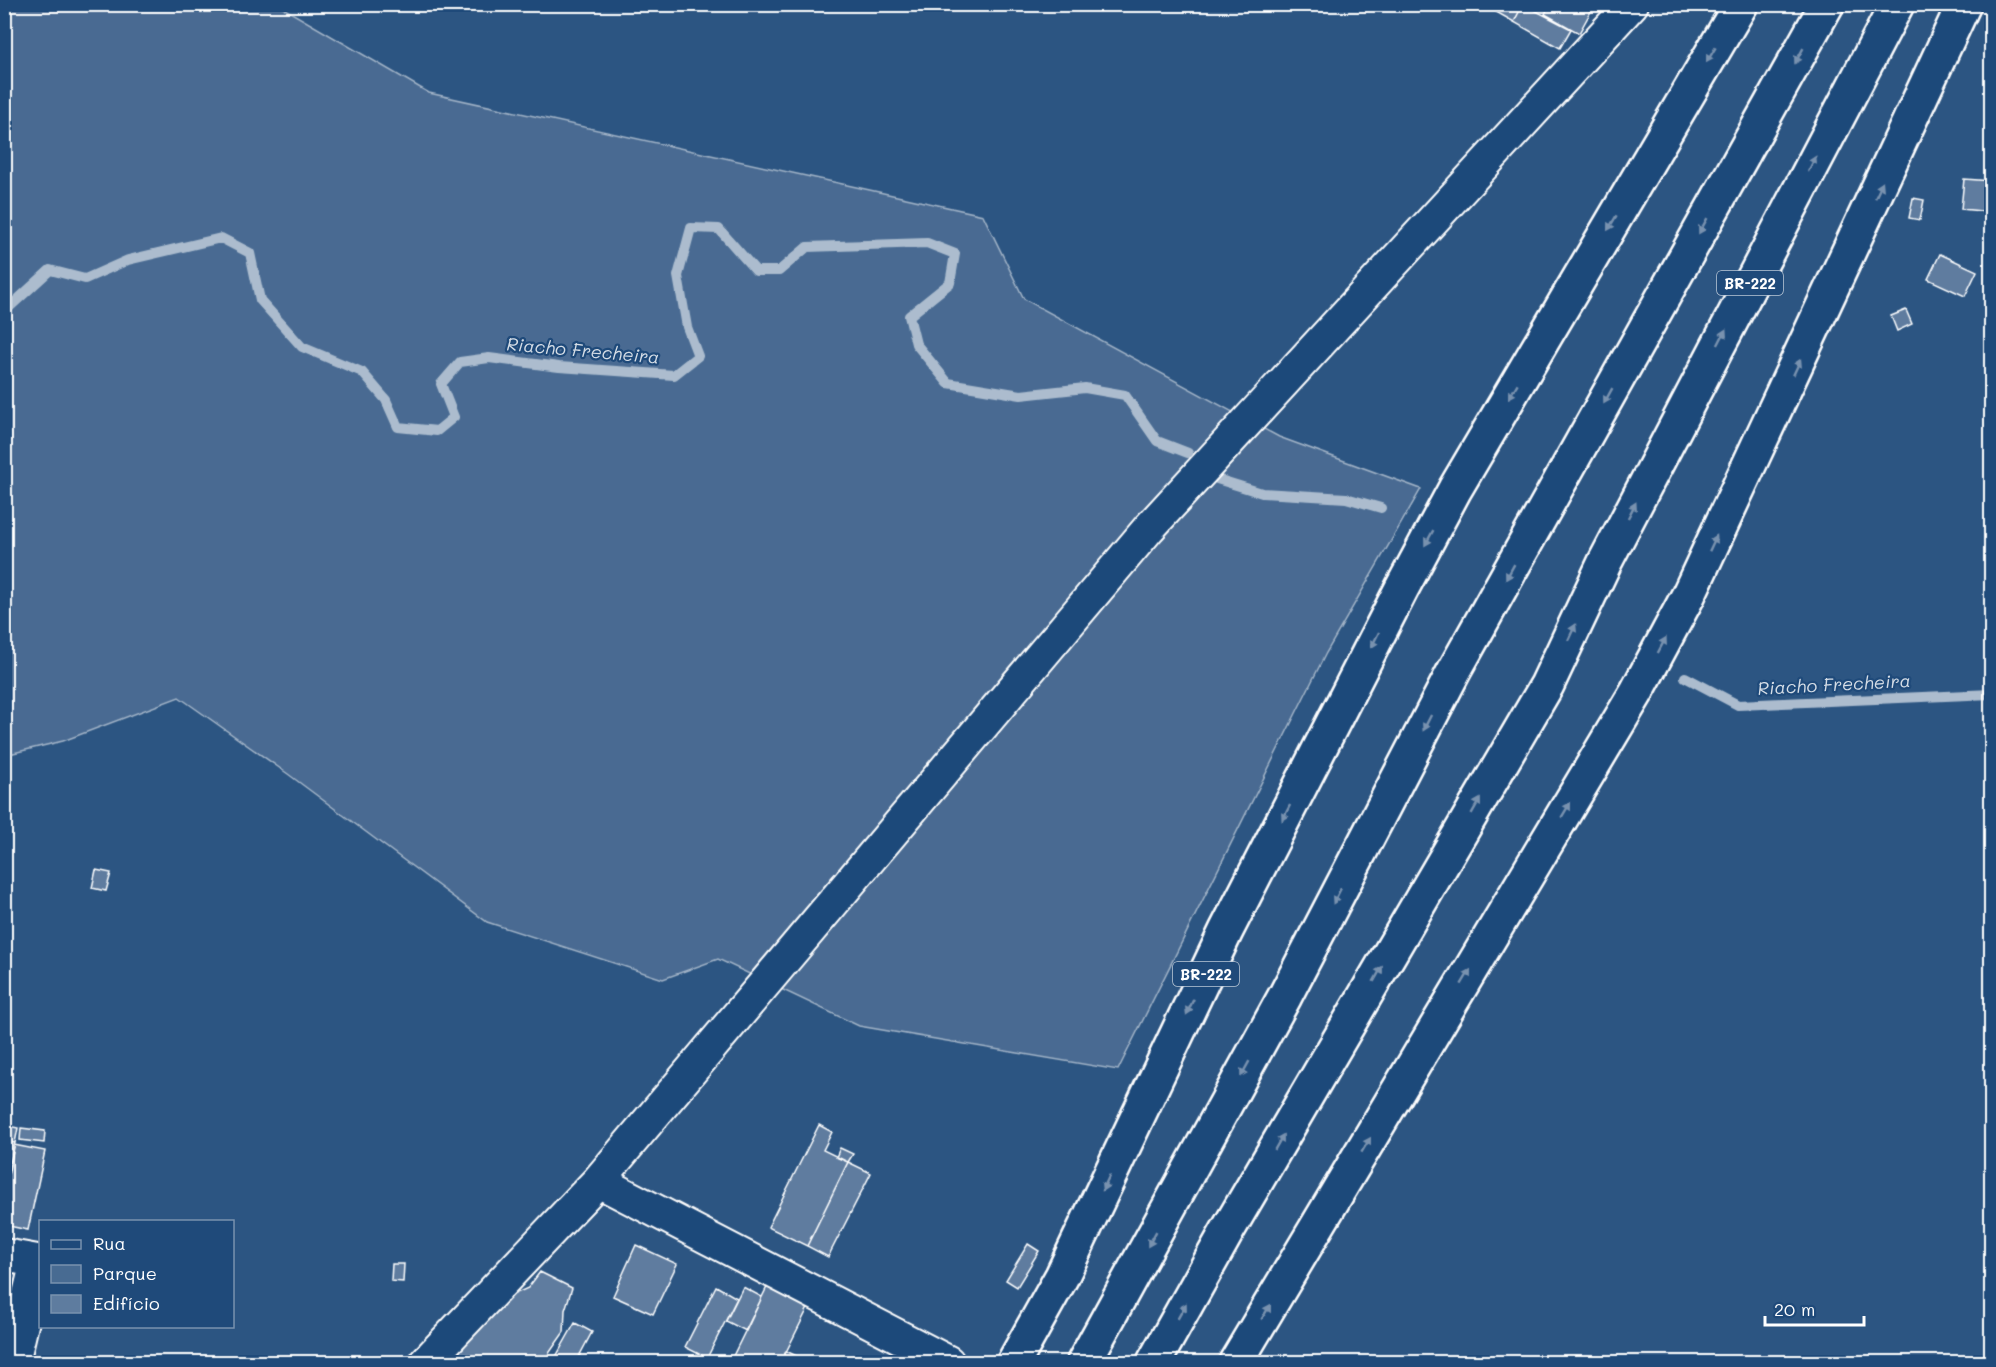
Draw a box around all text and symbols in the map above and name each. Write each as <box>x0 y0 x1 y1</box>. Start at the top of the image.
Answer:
one-way arrow <box>1706 47 1717 63</box>
one-way arrow <box>1794 47 1804 64</box>
one-way arrow <box>1806 155 1816 173</box>
one-way arrow <box>1874 182 1883 199</box>
one-way arrow <box>1607 215 1618 231</box>
one-way arrow <box>1698 218 1709 234</box>
road number: BR-222 <box>1717 271 1783 295</box>
one-way arrow <box>1717 328 1727 345</box>
water label: Riacho Frecheira <box>506 331 660 369</box>
one-way arrow <box>1792 359 1801 376</box>
one-way arrow <box>1508 383 1519 399</box>
one-way arrow <box>1603 388 1613 405</box>
one-way arrow <box>1627 502 1637 519</box>
one-way arrow <box>1424 530 1434 547</box>
one-way arrow <box>1709 535 1718 552</box>
one-way arrow <box>1504 564 1515 580</box>
one-way arrow <box>1568 624 1577 641</box>
one-way arrow <box>1370 631 1380 648</box>
one-way arrow <box>1657 636 1667 653</box>
water label: Riacho Frecheira <box>1757 668 1911 700</box>
one-way arrow <box>1422 715 1432 732</box>
one-way arrow <box>1471 798 1482 814</box>
one-way arrow <box>1560 802 1571 818</box>
one-way arrow <box>1282 805 1291 822</box>
one-way arrow <box>1332 888 1342 905</box>
road number: BR-222 <box>1173 962 1239 986</box>
one-way arrow <box>1372 966 1383 982</box>
one-way arrow <box>1460 969 1471 985</box>
one-way arrow <box>1186 998 1195 1015</box>
one-way arrow <box>1241 1060 1251 1077</box>
one-way arrow <box>1274 1133 1284 1150</box>
one-way arrow <box>1360 1137 1371 1153</box>
one-way arrow <box>1102 1174 1111 1191</box>
legend <box>39 1220 234 1328</box>
text: Rua <box>93 1231 126 1255</box>
one-way arrow <box>1147 1231 1157 1248</box>
text: Parque <box>93 1261 157 1285</box>
scale bar <box>1765 1289 1864 1327</box>
text: Edifício <box>93 1291 160 1315</box>
text: 20 m <box>1774 1297 1815 1321</box>
one-way arrow <box>1177 1303 1187 1320</box>
one-way arrow <box>1260 1304 1271 1320</box>

